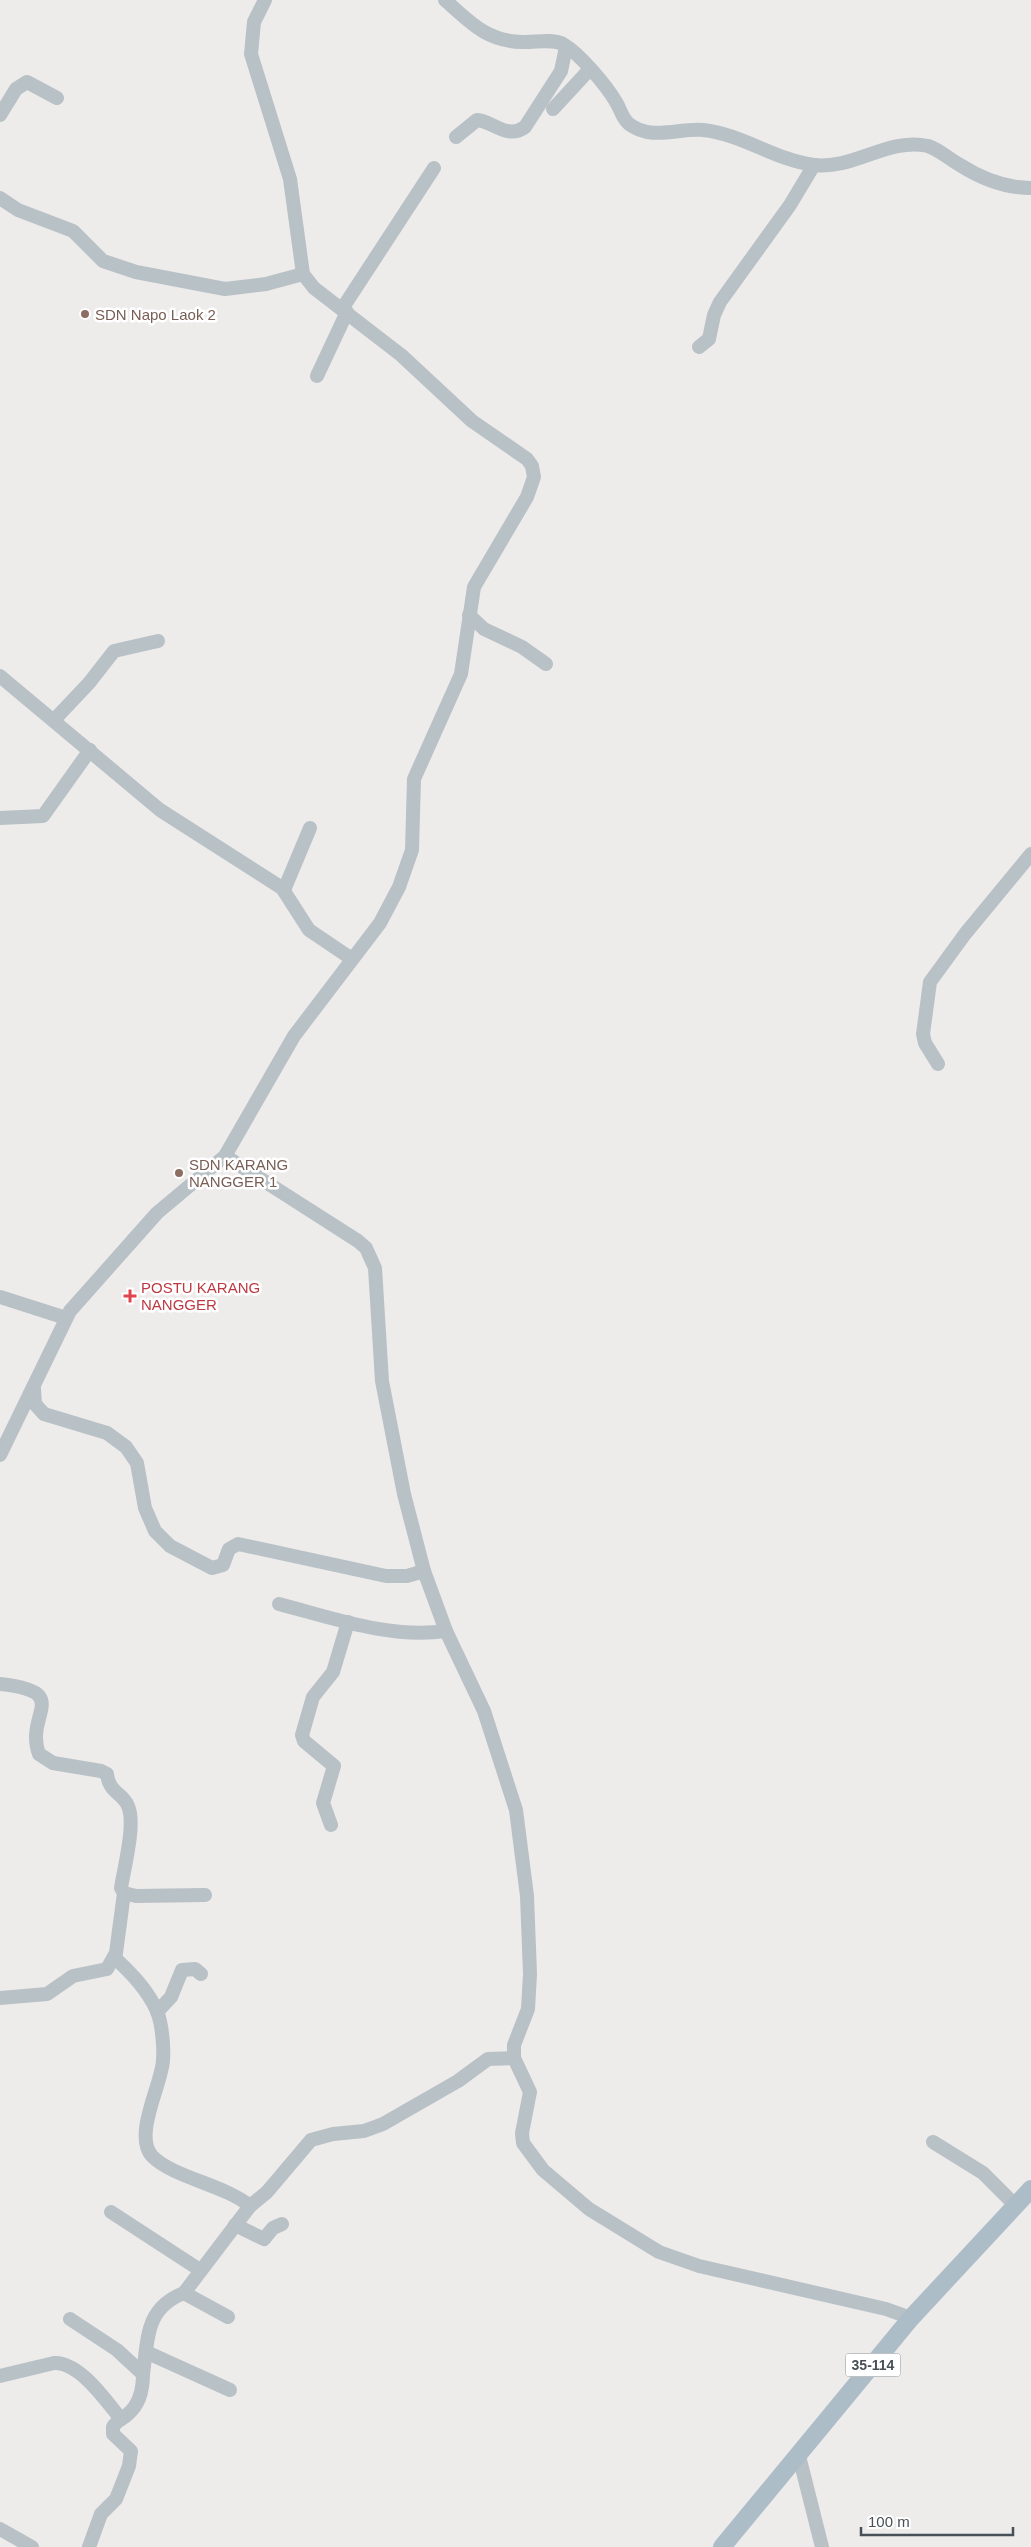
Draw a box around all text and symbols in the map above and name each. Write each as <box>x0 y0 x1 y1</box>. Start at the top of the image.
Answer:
place label: SDN Napo Laok 2 <box>95 306 216 323</box>
marker: SDN Napo Laok 2 <box>79 308 91 320</box>
place label: SDN KARANG NANGGER 1 <box>189 1156 288 1190</box>
marker: SDN KARANG NANGGER 1 <box>173 1167 185 1179</box>
place label: POSTU KARANG NANGGER <box>141 1279 260 1313</box>
marker: POSTU KARANG NANGGER <box>123 1289 137 1303</box>
road number: 35-114 <box>846 2354 900 2376</box>
scale bar <box>861 2504 1014 2536</box>
text: 100 m <box>868 2513 910 2530</box>

